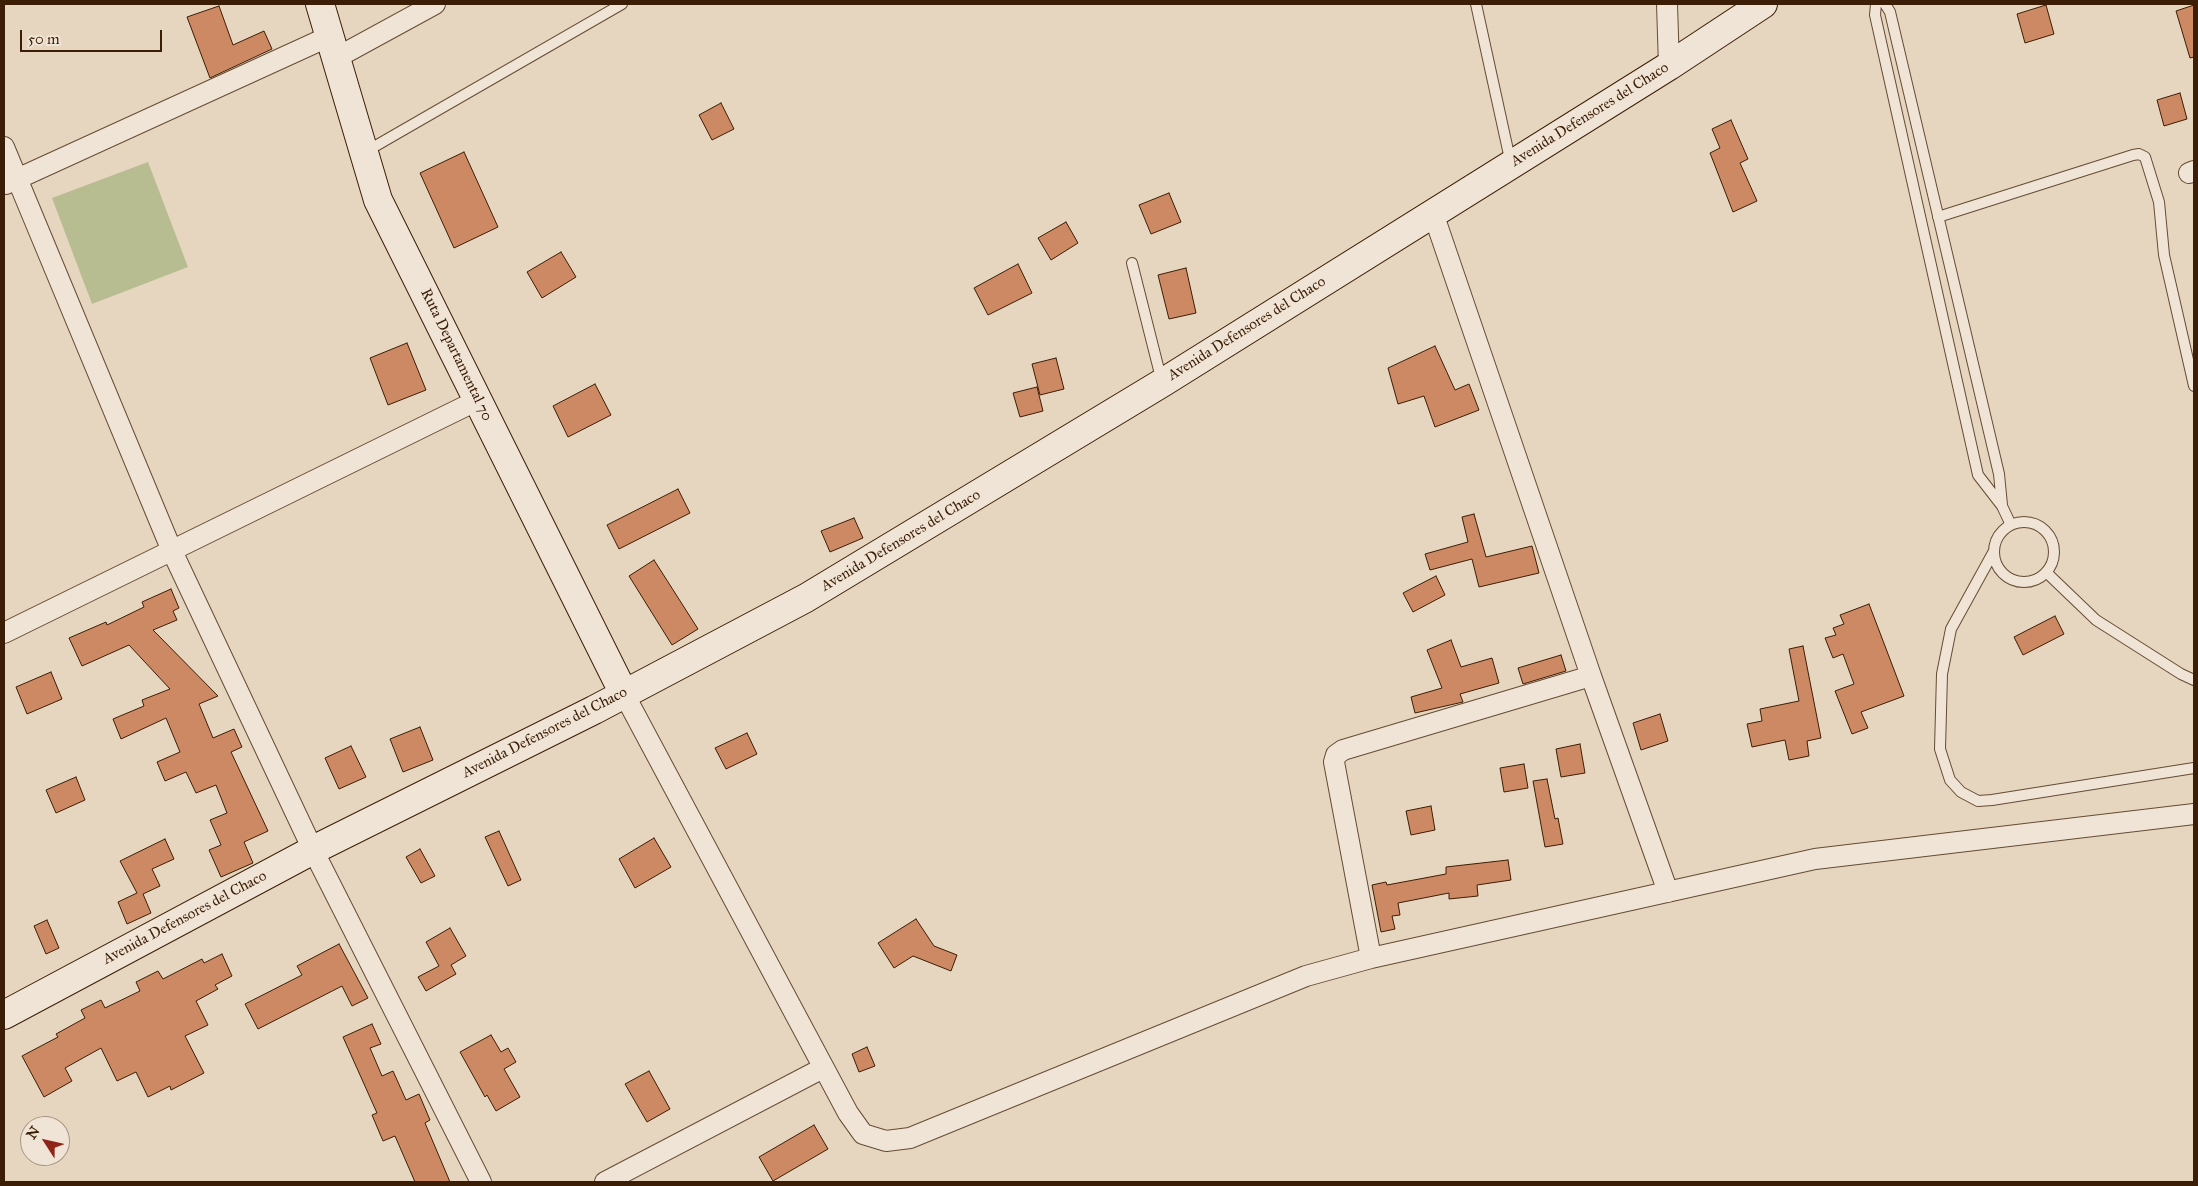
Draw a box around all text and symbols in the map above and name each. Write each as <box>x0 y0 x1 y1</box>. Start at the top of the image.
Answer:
scale bar <box>22 20 165 52</box>
text: 50 m <box>28 30 60 48</box>
street label: Avenida Defensores del Chaco <box>1508 59 1672 171</box>
street label: Avenida Defensores del Chaco <box>1165 273 1329 385</box>
street label: Ruta Departamental 70 <box>416 286 496 424</box>
street label: Avenida Defensores del Chaco <box>818 486 984 596</box>
street label: Avenida Defensores del Chaco <box>459 683 631 783</box>
street label: Avenida Defensores del Chaco <box>100 867 270 969</box>
north arrow <box>20 1116 70 1166</box>
text: N <box>23 1123 43 1142</box>

